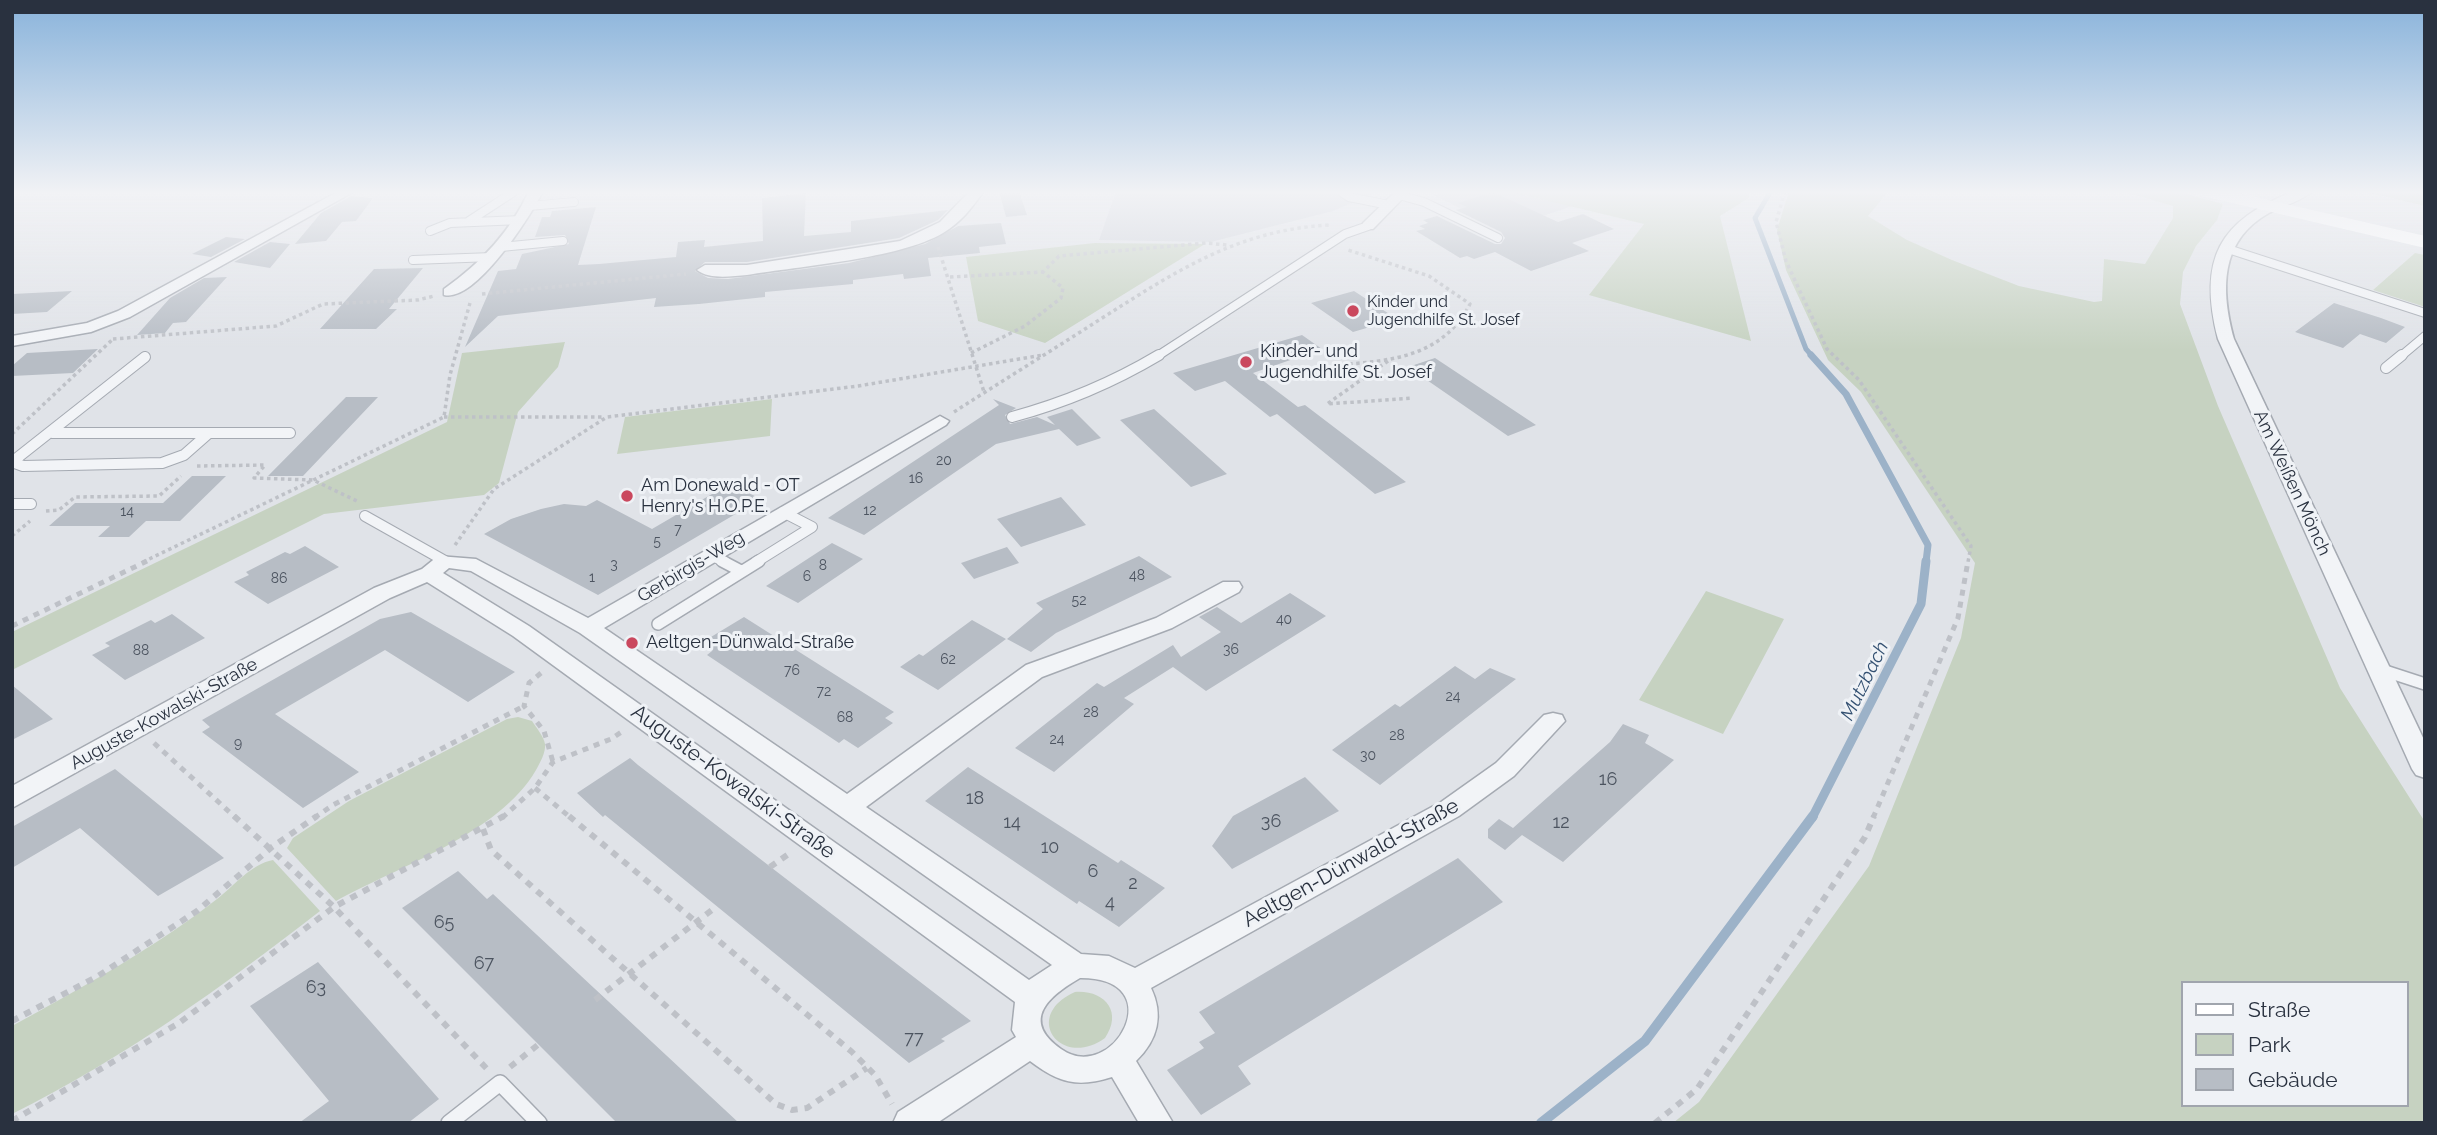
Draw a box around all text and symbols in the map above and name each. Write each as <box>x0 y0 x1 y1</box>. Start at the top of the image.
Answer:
place label: Kinder und Jugendhilfe St. Josef <box>1367 292 1520 330</box>
marker: Kinder und Jugendhilfe St. Josef <box>1345 303 1361 319</box>
place label: Kinder- und Jugendhilfe St. Josef <box>1260 341 1432 384</box>
marker: Kinder- und Jugendhilfe St. Josef <box>1238 354 1254 370</box>
street label: Am Weißen Mönch <box>2249 407 2335 559</box>
house number: 20 <box>936 453 952 469</box>
house number: 16 <box>909 471 923 487</box>
place label: Am Donewald - OT Henry's H.O.P.E. <box>641 475 800 518</box>
marker: Am Donewald - OT Henry's H.O.P.E. <box>619 488 635 504</box>
house number: 12 <box>863 503 877 519</box>
house number: 14 <box>120 504 134 520</box>
house number: 7 <box>674 522 682 538</box>
street label: Gerbirgis-Weg <box>634 527 748 607</box>
house number: 5 <box>653 534 661 550</box>
house number: 3 <box>610 557 618 573</box>
house number: 8 <box>819 558 827 574</box>
house number: 48 <box>1129 568 1145 584</box>
house number: 6 <box>803 569 811 585</box>
house number: 1 <box>589 570 595 586</box>
house number: 86 <box>271 571 287 587</box>
house number: 52 <box>1072 593 1086 609</box>
house number: 40 <box>1276 612 1292 628</box>
place label: Aeltgen-Dünwald-Straße <box>646 632 854 654</box>
marker: Aeltgen-Dünwald-Straße <box>624 635 640 651</box>
water label: Mutzbach <box>1836 638 1894 724</box>
house number: 36 <box>1223 642 1239 658</box>
house number: 88 <box>133 643 149 659</box>
house number: 62 <box>940 652 956 668</box>
street label: Auguste-Kowalski-Straße <box>67 653 261 775</box>
house number: 76 <box>784 663 800 679</box>
house number: 72 <box>817 684 831 700</box>
house number: 24 <box>1446 689 1460 705</box>
street label: Auguste-Kowalski-Straße <box>626 700 840 864</box>
house number: 28 <box>1083 705 1099 721</box>
house number: 68 <box>837 710 853 726</box>
house number: 28 <box>1389 728 1405 744</box>
house number: 24 <box>1050 732 1064 748</box>
house number: 9 <box>234 736 242 752</box>
house number: 30 <box>1360 748 1376 764</box>
house number: 16 <box>1599 769 1617 791</box>
house number: 18 <box>966 788 984 810</box>
street label: Aeltgen-Dünwald-Straße <box>1239 793 1463 933</box>
house number: 36 <box>1261 811 1281 833</box>
house number: 14 <box>1003 812 1021 834</box>
house number: 12 <box>1552 812 1570 834</box>
house number: 10 <box>1041 837 1059 859</box>
house number: 6 <box>1088 861 1098 883</box>
house number: 2 <box>1128 873 1138 895</box>
house number: 4 <box>1105 892 1115 914</box>
house number: 65 <box>434 912 454 934</box>
house number: 67 <box>474 953 494 975</box>
house number: 63 <box>306 977 326 999</box>
legend <box>2182 981 2409 1107</box>
text: Straße <box>2248 997 2310 1022</box>
house number: 77 <box>904 1028 924 1050</box>
text: Park <box>2248 1032 2291 1057</box>
text: Gebäude <box>2248 1067 2338 1092</box>

